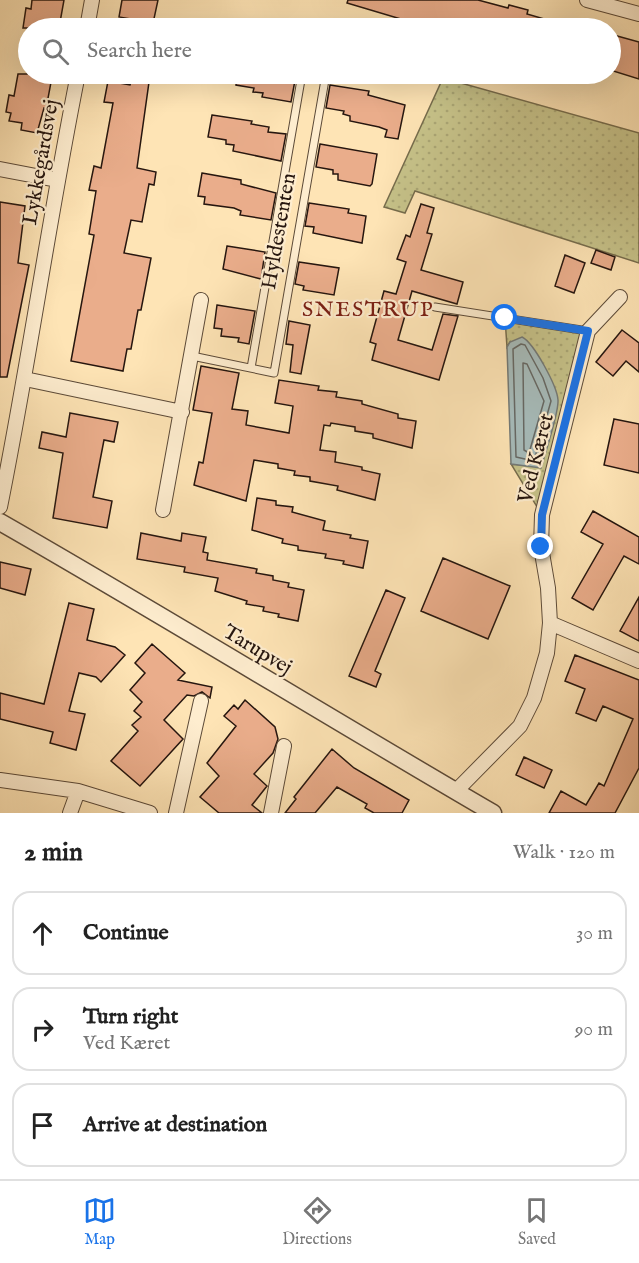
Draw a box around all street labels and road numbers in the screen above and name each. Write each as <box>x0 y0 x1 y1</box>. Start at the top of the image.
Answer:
street label: Lykkegårdsvej <box>17 97 66 227</box>
street label: Hyldestenten <box>256 171 303 292</box>
street label: Ved Kæret <box>512 411 561 507</box>
street label: Tarupvej <box>218 619 297 682</box>

